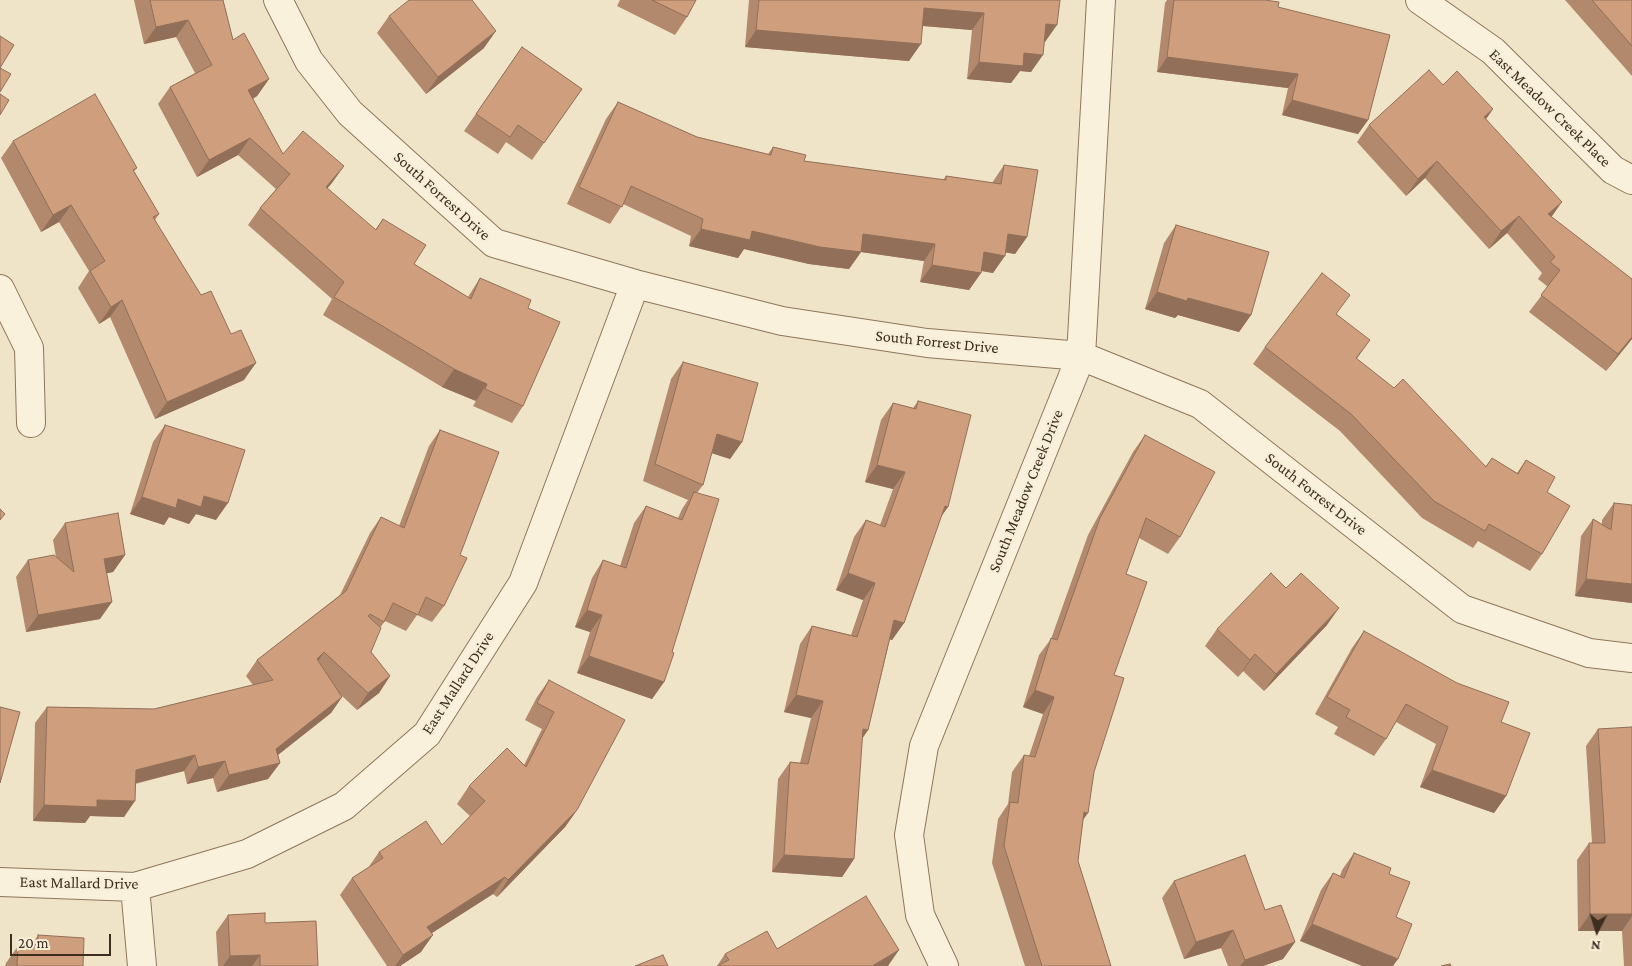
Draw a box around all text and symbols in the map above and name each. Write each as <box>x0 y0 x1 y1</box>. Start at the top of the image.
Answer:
street label: East Meadow Creek Place <box>1485 45 1615 171</box>
street label: South Forrest Drive <box>390 147 494 245</box>
street label: South Forrest Drive <box>874 326 1000 358</box>
street label: South Meadow Creek Drive <box>985 407 1067 575</box>
street label: South Forrest Drive <box>1261 448 1371 540</box>
street label: East Mallard Drive <box>418 628 498 738</box>
street label: East Mallard Drive <box>19 872 139 894</box>
north arrow <box>1572 906 1622 956</box>
scale bar <box>12 924 114 956</box>
text: 20 m <box>18 935 49 951</box>
text: N <box>1590 938 1601 954</box>

